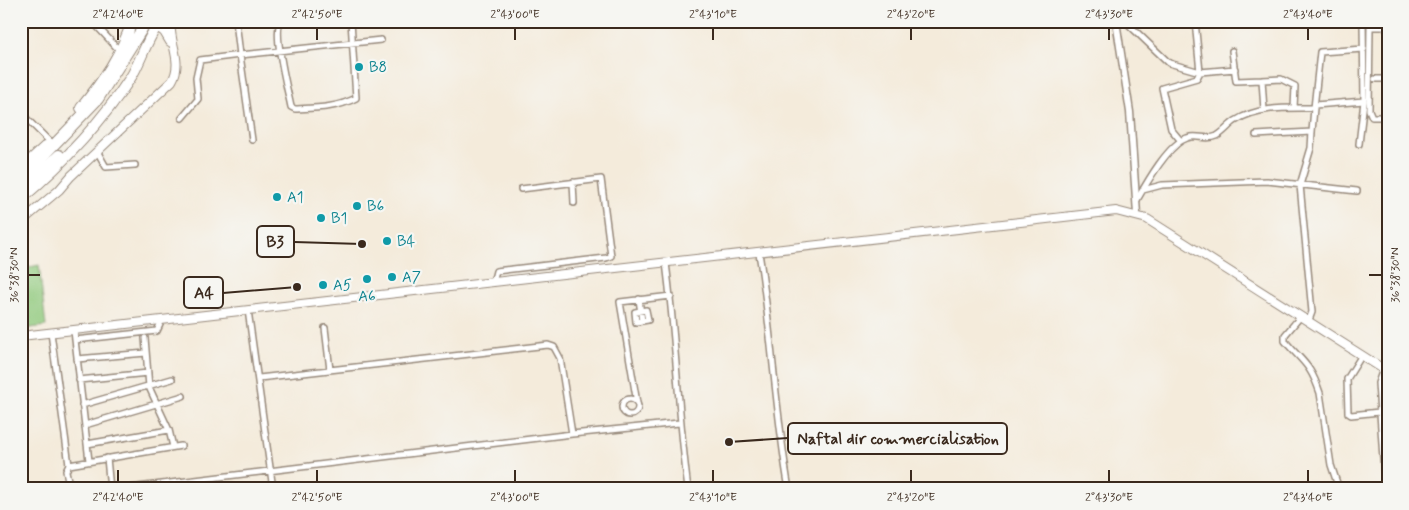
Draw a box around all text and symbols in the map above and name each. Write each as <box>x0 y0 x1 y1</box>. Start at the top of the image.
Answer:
text: 2°42'40"E <box>92 7 144 23</box>
text: 2°42'50"E <box>291 7 343 23</box>
text: 2°43'00"E <box>490 7 540 23</box>
text: 2°43'10"E <box>689 7 737 23</box>
text: 2°43'20"E <box>887 7 935 23</box>
text: 2°43'30"E <box>1085 7 1133 23</box>
text: 2°43'40"E <box>1283 7 1333 23</box>
place label: B8 <box>369 58 387 78</box>
marker: B8 <box>353 61 365 73</box>
place label: A1 <box>287 188 304 208</box>
marker: A1 <box>271 191 283 203</box>
place label: B6 <box>367 197 384 217</box>
marker: B6 <box>351 200 363 212</box>
place label: B1 <box>331 209 347 229</box>
marker: B1 <box>315 212 327 224</box>
callout: B3 <box>257 226 294 257</box>
text: B3 <box>266 232 284 253</box>
place label: B4 <box>397 232 415 252</box>
marker: B4 <box>381 235 393 247</box>
text: 36°38'30"N <box>7 247 23 303</box>
text: 36°38'30"N <box>1388 247 1404 303</box>
place label: A7 <box>402 268 421 288</box>
marker: A7 <box>386 271 398 283</box>
marker: A6 <box>361 273 373 285</box>
place label: A5 <box>333 276 352 296</box>
callout: A4 <box>184 277 223 308</box>
marker: A5 <box>317 279 329 291</box>
text: A4 <box>194 283 215 304</box>
place label: A6 <box>358 287 376 307</box>
callout: Naftal dir commercialisation <box>788 423 1007 454</box>
text: Naftal dir commercialisation <box>797 429 999 450</box>
text: 2°42'40"E <box>92 490 144 506</box>
text: 2°42'50"E <box>291 490 343 506</box>
text: 2°43'00"E <box>490 490 540 506</box>
text: 2°43'10"E <box>689 490 737 506</box>
text: 2°43'20"E <box>887 490 935 506</box>
text: 2°43'30"E <box>1085 490 1133 506</box>
text: 2°43'40"E <box>1283 490 1333 506</box>

